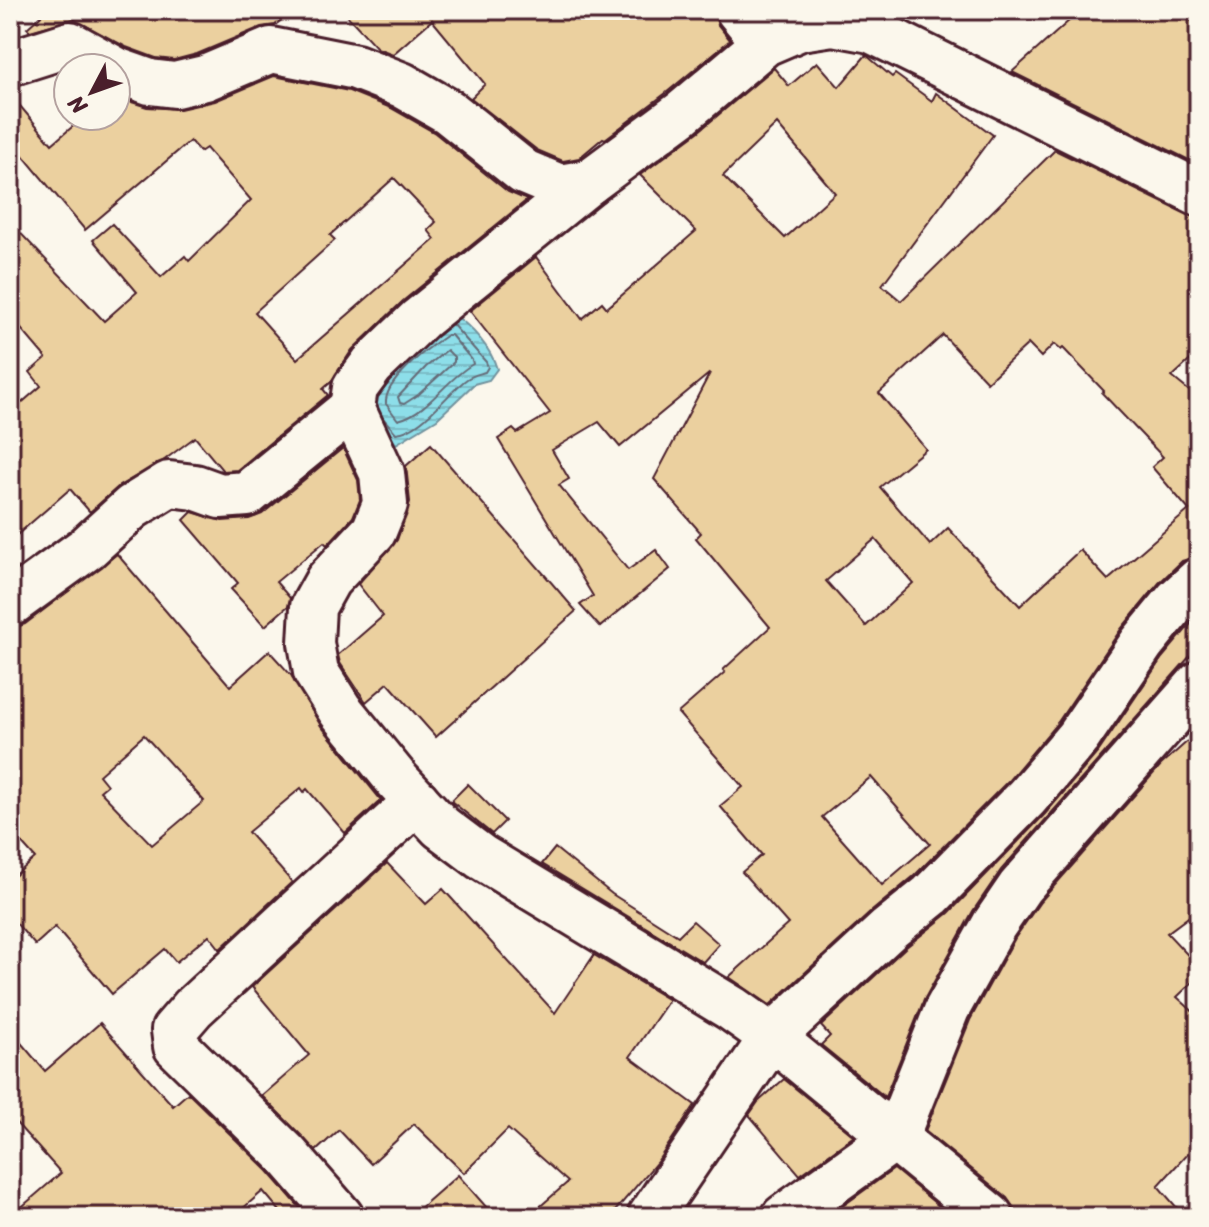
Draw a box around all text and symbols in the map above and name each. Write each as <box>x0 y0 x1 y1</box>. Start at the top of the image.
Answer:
north arrow <box>52 52 132 132</box>
text: N <box>57 86 98 124</box>

